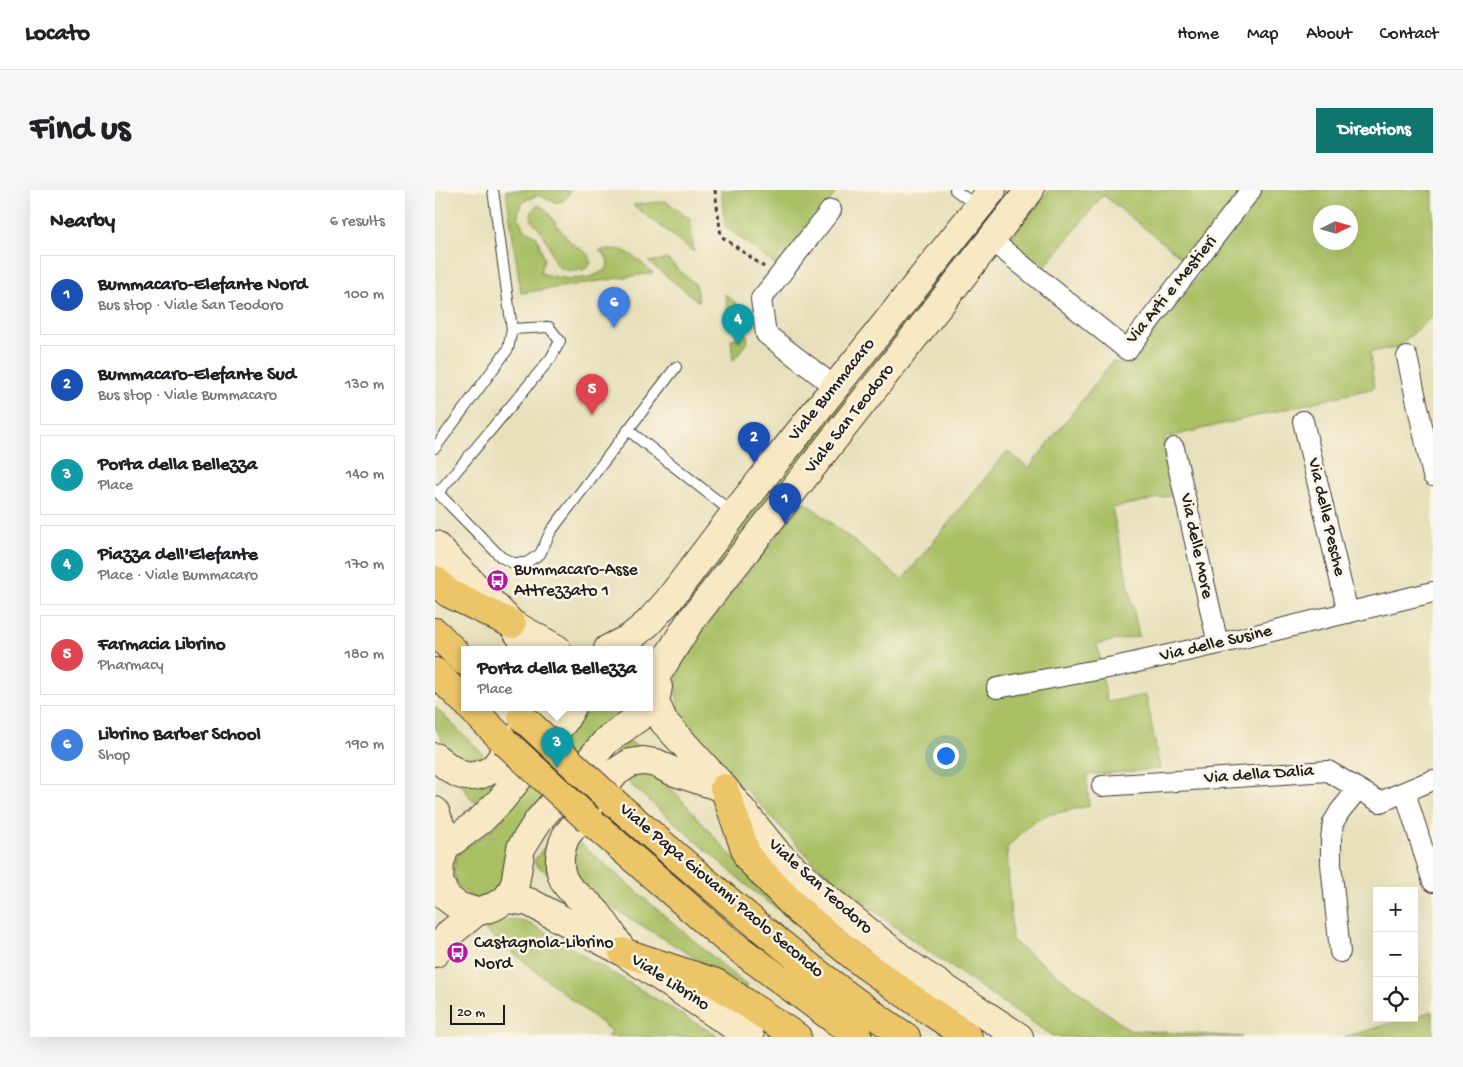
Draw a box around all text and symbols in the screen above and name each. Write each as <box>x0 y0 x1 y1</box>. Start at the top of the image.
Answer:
text: Locato <box>25 20 90 49</box>
text: Home <box>1177 24 1219 45</box>
text: Map <box>1247 24 1278 45</box>
text: About <box>1306 24 1352 45</box>
text: Contact <box>1380 24 1438 45</box>
button: Directions <box>1316 108 1433 153</box>
text: Find us <box>30 110 130 151</box>
north arrow <box>1313 205 1358 250</box>
text: Nearby <box>50 210 115 235</box>
text: 6 results <box>330 213 385 232</box>
street label: Via Arti e Mestieri <box>1121 231 1222 349</box>
text: Bummacaro-Elefante Nord <box>98 274 307 297</box>
text: 1 <box>64 286 70 305</box>
text: 100 m <box>344 286 384 305</box>
pin: 6 <box>598 287 630 328</box>
text: Bus stop · Viale San Teodoro <box>98 297 283 316</box>
pin: 4 <box>722 304 754 345</box>
street label: Viale Bummacaro <box>783 334 880 447</box>
street label: Viale San Teodoro <box>800 360 899 479</box>
text: Bummacaro-Elefante Sud <box>98 364 296 387</box>
pin: 5 <box>576 374 608 415</box>
text: 2 <box>63 376 71 395</box>
text: 130 m <box>345 376 384 395</box>
text: Bus stop · Viale Bummacaro <box>98 387 277 406</box>
pin: 2 <box>738 422 770 463</box>
text: Porta della Bellezza <box>98 454 257 477</box>
street label: Via delle Pesche <box>1302 455 1350 579</box>
text: 3 <box>63 466 71 485</box>
text: 140 m <box>346 466 384 485</box>
text: Place <box>98 477 133 496</box>
pin: 1 <box>769 483 801 524</box>
street label: Via delle More <box>1174 491 1218 601</box>
text: Piazza dell'Elefante <box>98 544 258 567</box>
text: 4 <box>63 556 71 575</box>
text: 170 m <box>345 556 384 575</box>
place label: Bummacaro-Asse Attrezzato 1 <box>513 560 639 602</box>
text: Place · Viale Bummacaro <box>98 567 258 586</box>
bus stop icon: Bummacaro-Asse Attrezzato 1 <box>486 568 510 592</box>
street label: Via delle Susine <box>1157 621 1275 667</box>
text: Farmacia Librino <box>98 634 226 657</box>
text: 5 <box>63 646 71 665</box>
text: 180 m <box>345 646 384 665</box>
popup <box>461 646 653 711</box>
text: Pharmacy <box>98 657 164 676</box>
text: Porta della Bellezza <box>477 658 637 681</box>
text: Place <box>477 681 512 700</box>
text: Librino Barber School <box>98 724 261 747</box>
pin: 3 <box>541 727 573 768</box>
text: 6 <box>63 736 71 755</box>
text: 190 m <box>345 736 384 755</box>
your location <box>933 743 959 769</box>
text: Shop <box>98 747 130 766</box>
street label: Via della Dalia <box>1203 761 1315 789</box>
street label: Viale Papa Giovanni Paolo Secondo <box>614 799 828 983</box>
street label: Viale San Teodoro <box>763 834 877 940</box>
map controls <box>1373 887 1418 1022</box>
button: + <box>1373 887 1418 932</box>
button: − <box>1373 932 1418 977</box>
place label: Castagnola-Librino Nord <box>474 933 614 975</box>
bus stop icon: Castagnola-Librino Nord <box>446 941 470 965</box>
street label: Viale Librino <box>626 949 713 1016</box>
button: locate <box>1373 977 1418 1022</box>
scale bar <box>450 1002 505 1025</box>
text: 20 m <box>457 1005 485 1022</box>

